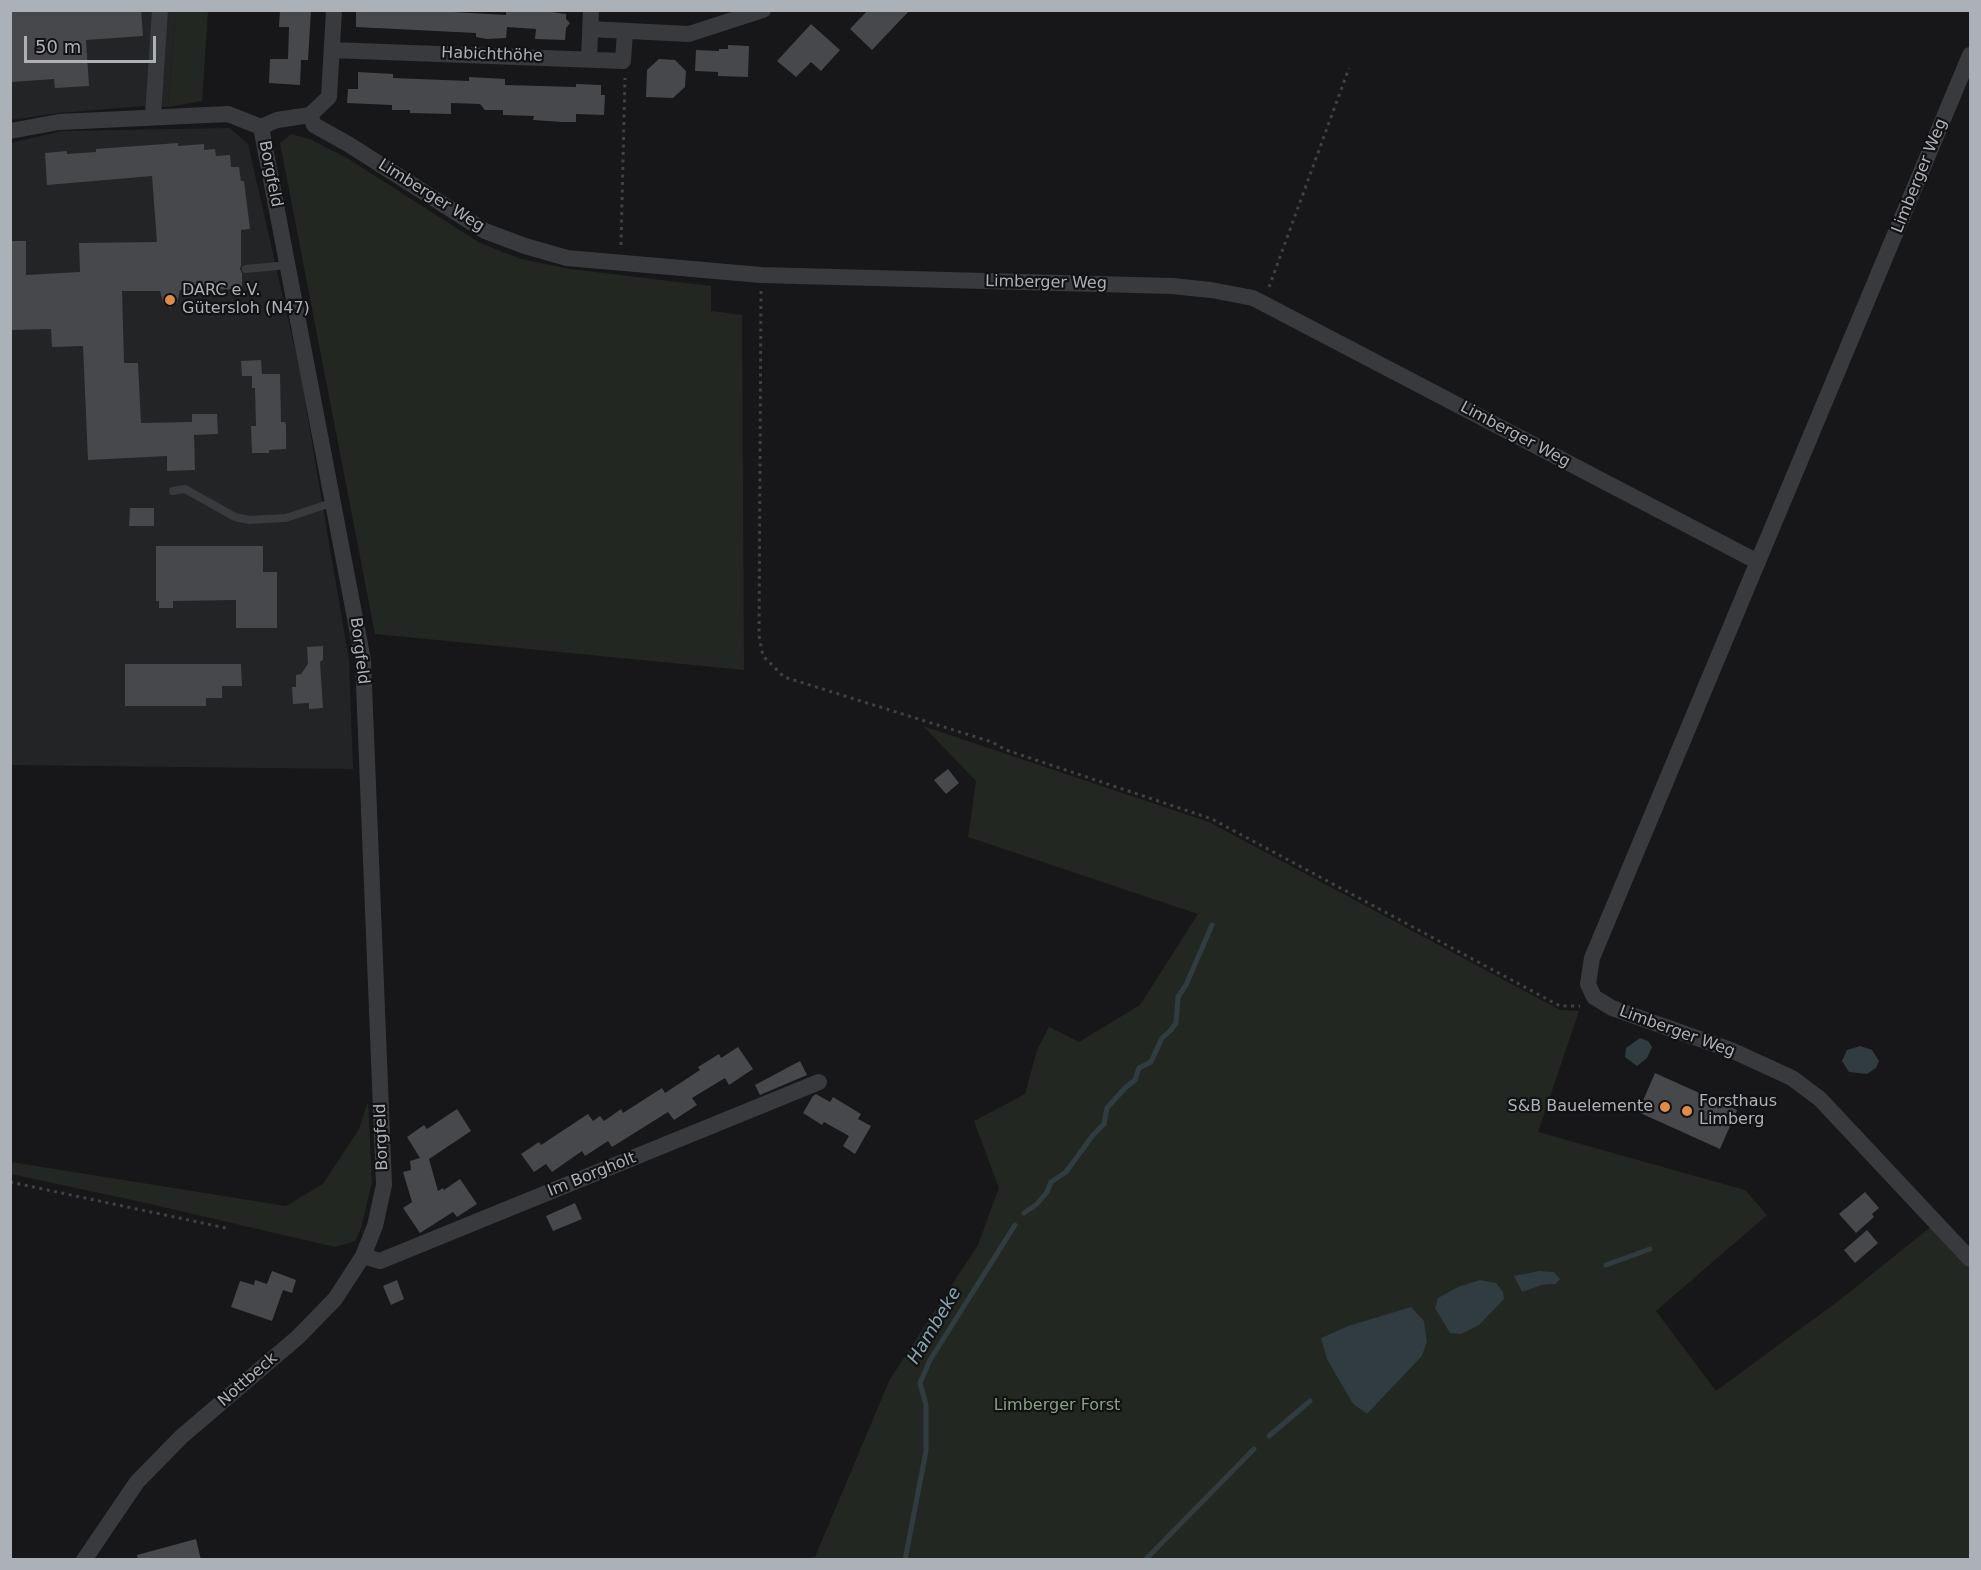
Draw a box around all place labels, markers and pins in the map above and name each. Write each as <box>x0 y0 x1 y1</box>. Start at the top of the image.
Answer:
place label: DARC e.V. Gütersloh (N47) <box>182 281 310 319</box>
marker: DARC e.V. Gütersloh (N47) <box>163 293 177 307</box>
place label: Forsthaus Limberg <box>1699 1092 1777 1130</box>
place label: S&B Bauelemente <box>1508 1097 1653 1117</box>
marker: S&B Bauelemente <box>1658 1100 1672 1114</box>
marker: Forsthaus Limberg <box>1680 1104 1694 1118</box>

